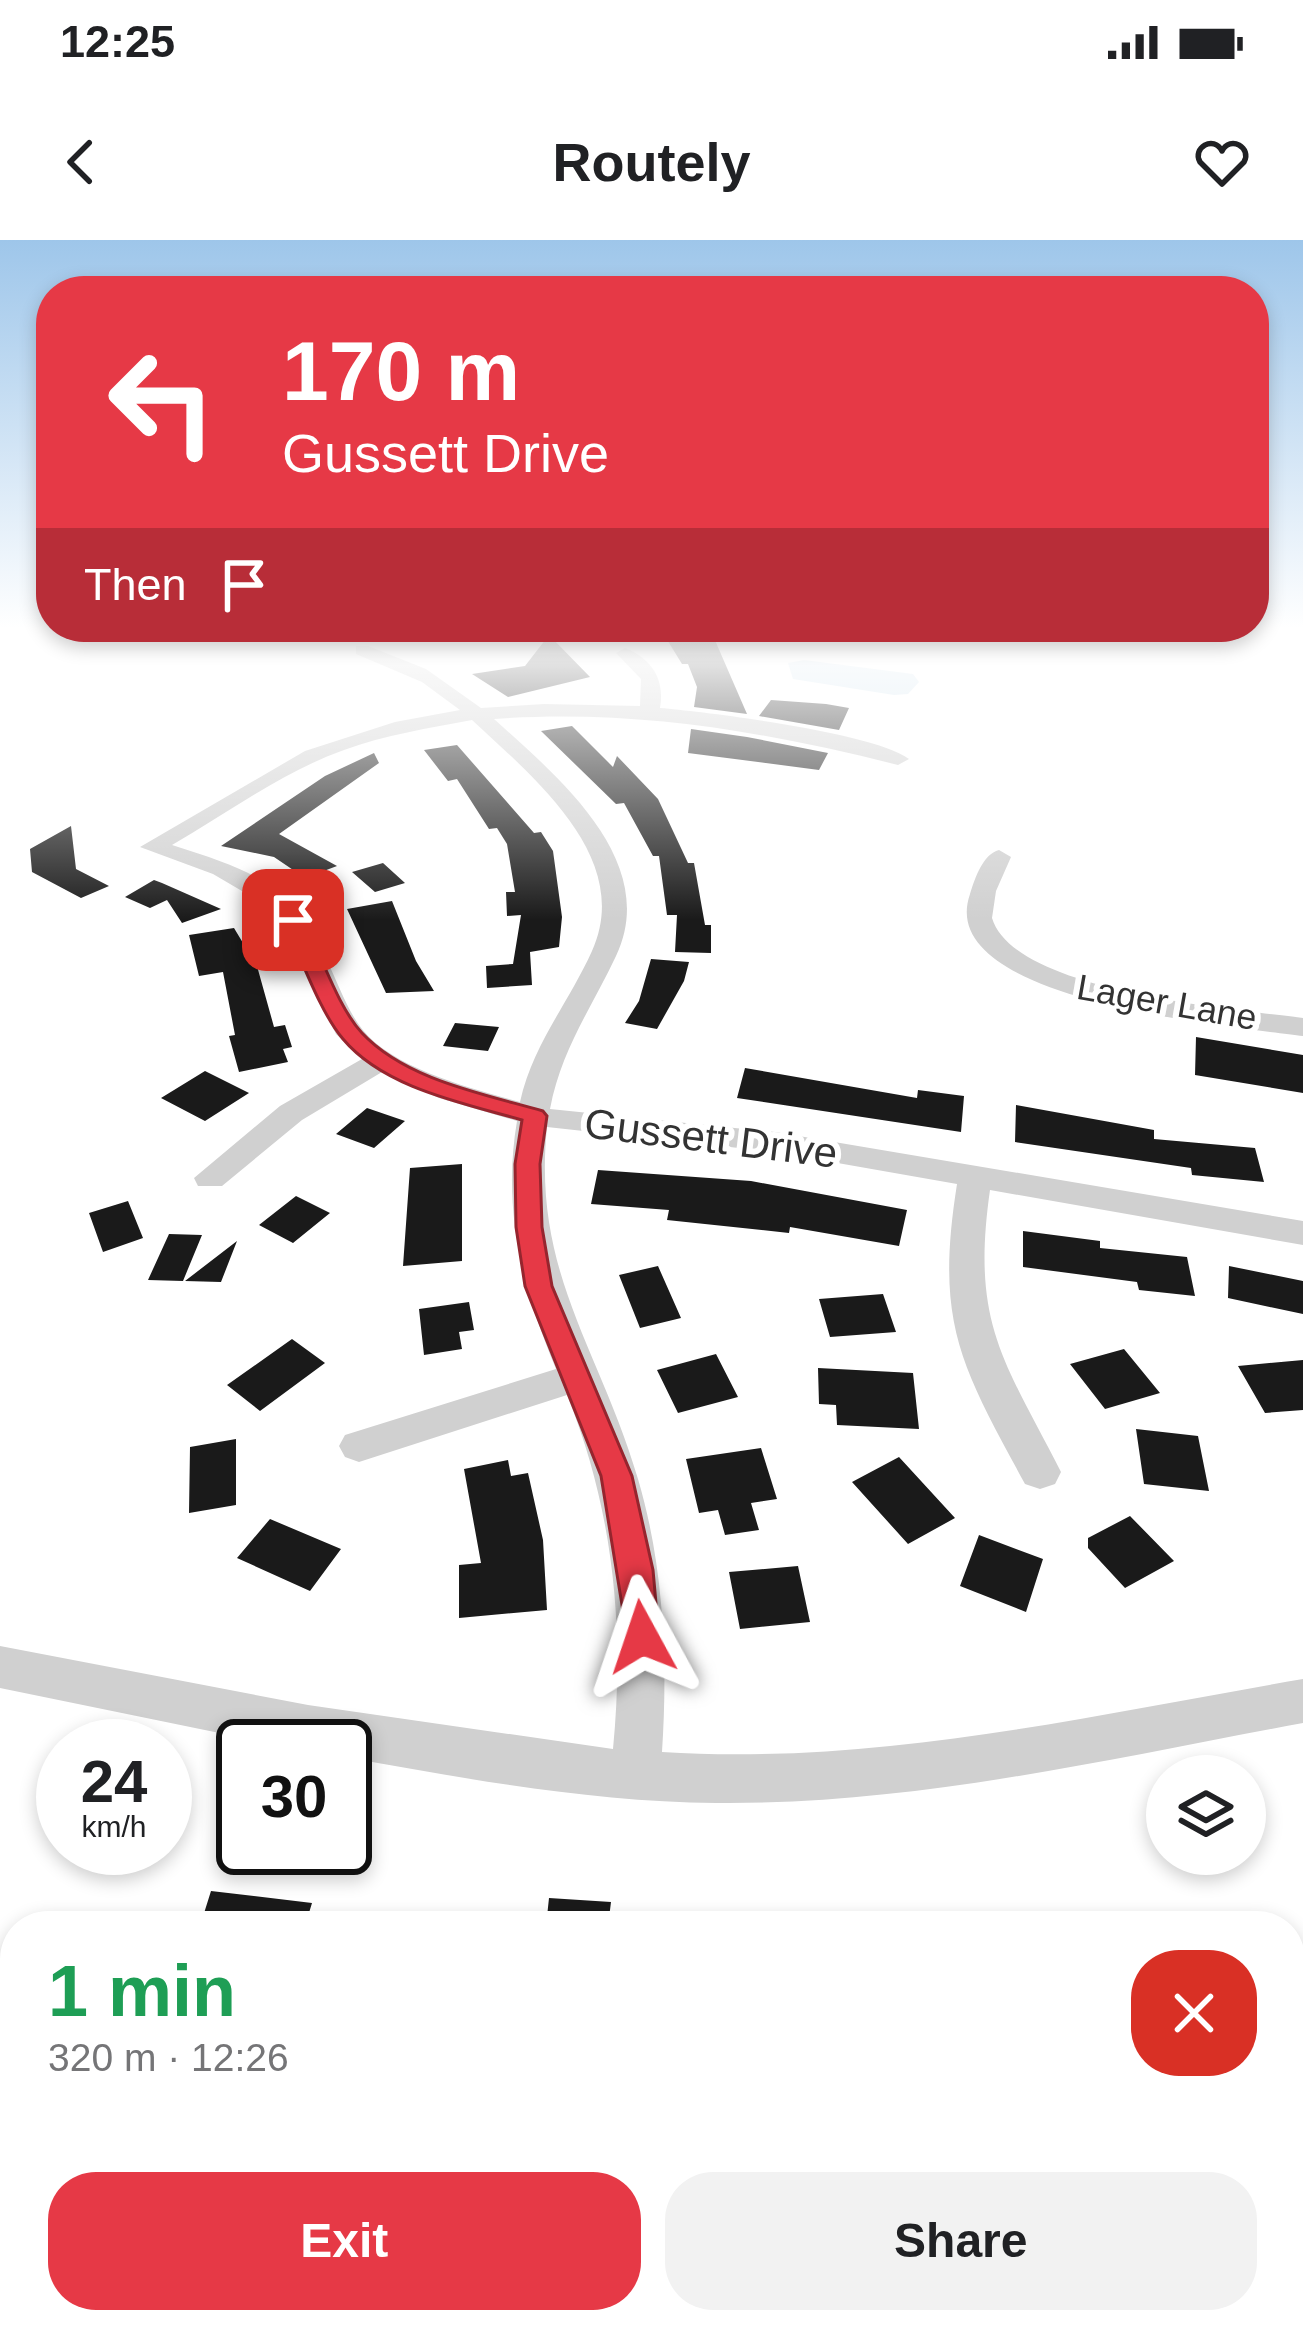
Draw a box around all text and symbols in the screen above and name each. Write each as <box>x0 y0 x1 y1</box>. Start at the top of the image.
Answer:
text: 12:25 <box>60 16 175 67</box>
icon: back <box>48 129 114 195</box>
icon: heart <box>1189 129 1255 195</box>
text: Routely <box>552 132 751 192</box>
icon: left <box>84 324 240 480</box>
text: 170 m <box>282 324 520 418</box>
text: Gussett Drive <box>282 423 609 483</box>
icon: arrive <box>211 552 277 618</box>
text: Then <box>84 559 187 610</box>
pin <box>242 869 344 971</box>
icon: arrive <box>260 887 326 953</box>
street label: Lager Lane <box>1074 966 1260 1038</box>
street label: Gussett Drive <box>582 1099 840 1177</box>
position arrow <box>579 1574 705 1700</box>
speed limit sign: 30 <box>216 1719 372 1875</box>
text: 24 <box>81 1748 147 1815</box>
map controls <box>1146 1755 1266 1875</box>
button: layers <box>1146 1755 1266 1875</box>
text: km/h <box>81 1810 147 1843</box>
button: close <box>1131 1950 1257 2076</box>
text: 1 min <box>48 1951 236 2031</box>
text: 320 m · 12:26 <box>48 2036 289 2079</box>
button: Exit <box>48 2172 641 2310</box>
button: Share <box>665 2172 1257 2310</box>

